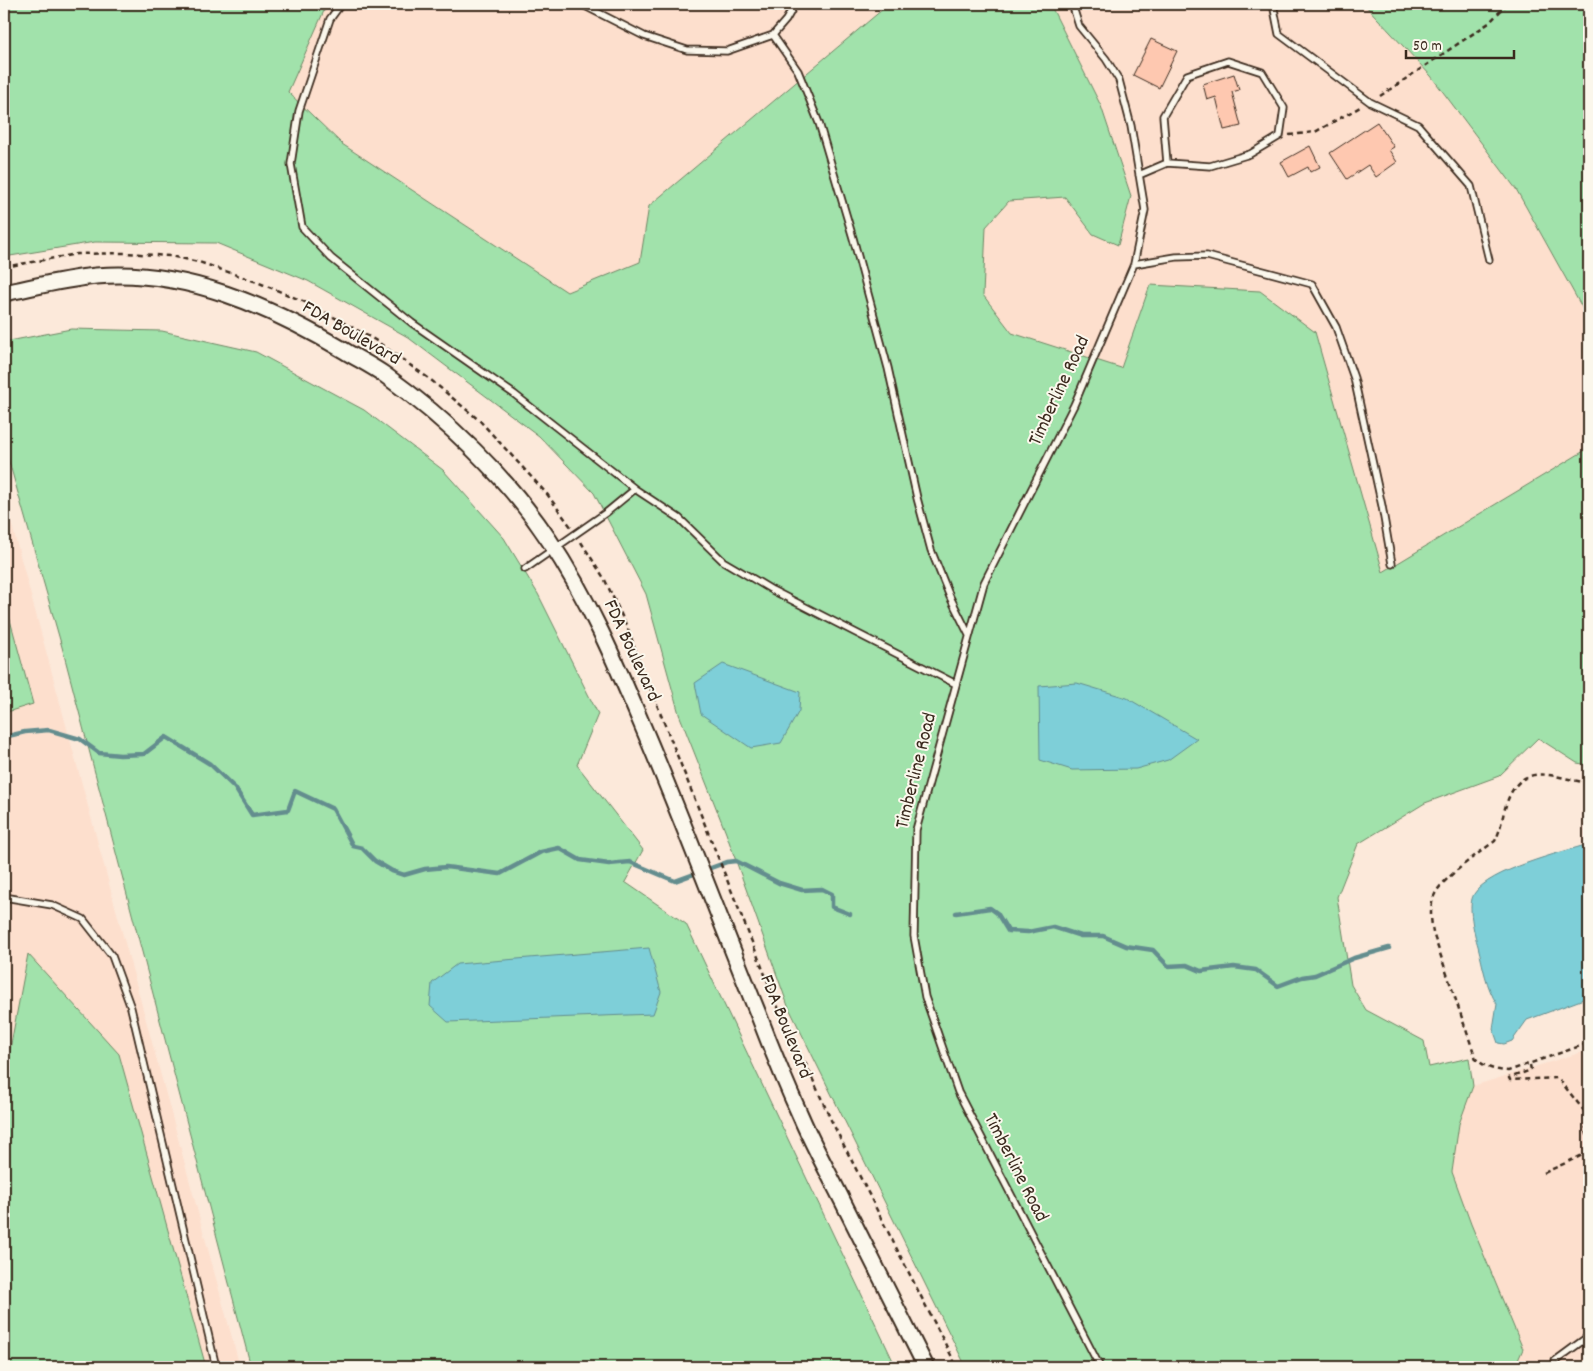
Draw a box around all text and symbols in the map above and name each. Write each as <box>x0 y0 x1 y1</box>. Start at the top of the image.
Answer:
scale bar <box>1406 28 1513 60</box>
text: 50 m <box>1413 36 1442 58</box>
street label: FDA Boulevard <box>296 294 406 374</box>
street label: Timberline Road <box>1022 331 1098 451</box>
street label: FDA Boulevard <box>595 595 667 707</box>
street label: Timberline Road <box>889 710 945 832</box>
street label: FDA Boulevard <box>751 971 819 1083</box>
street label: Timberline Road <box>976 1109 1054 1227</box>

